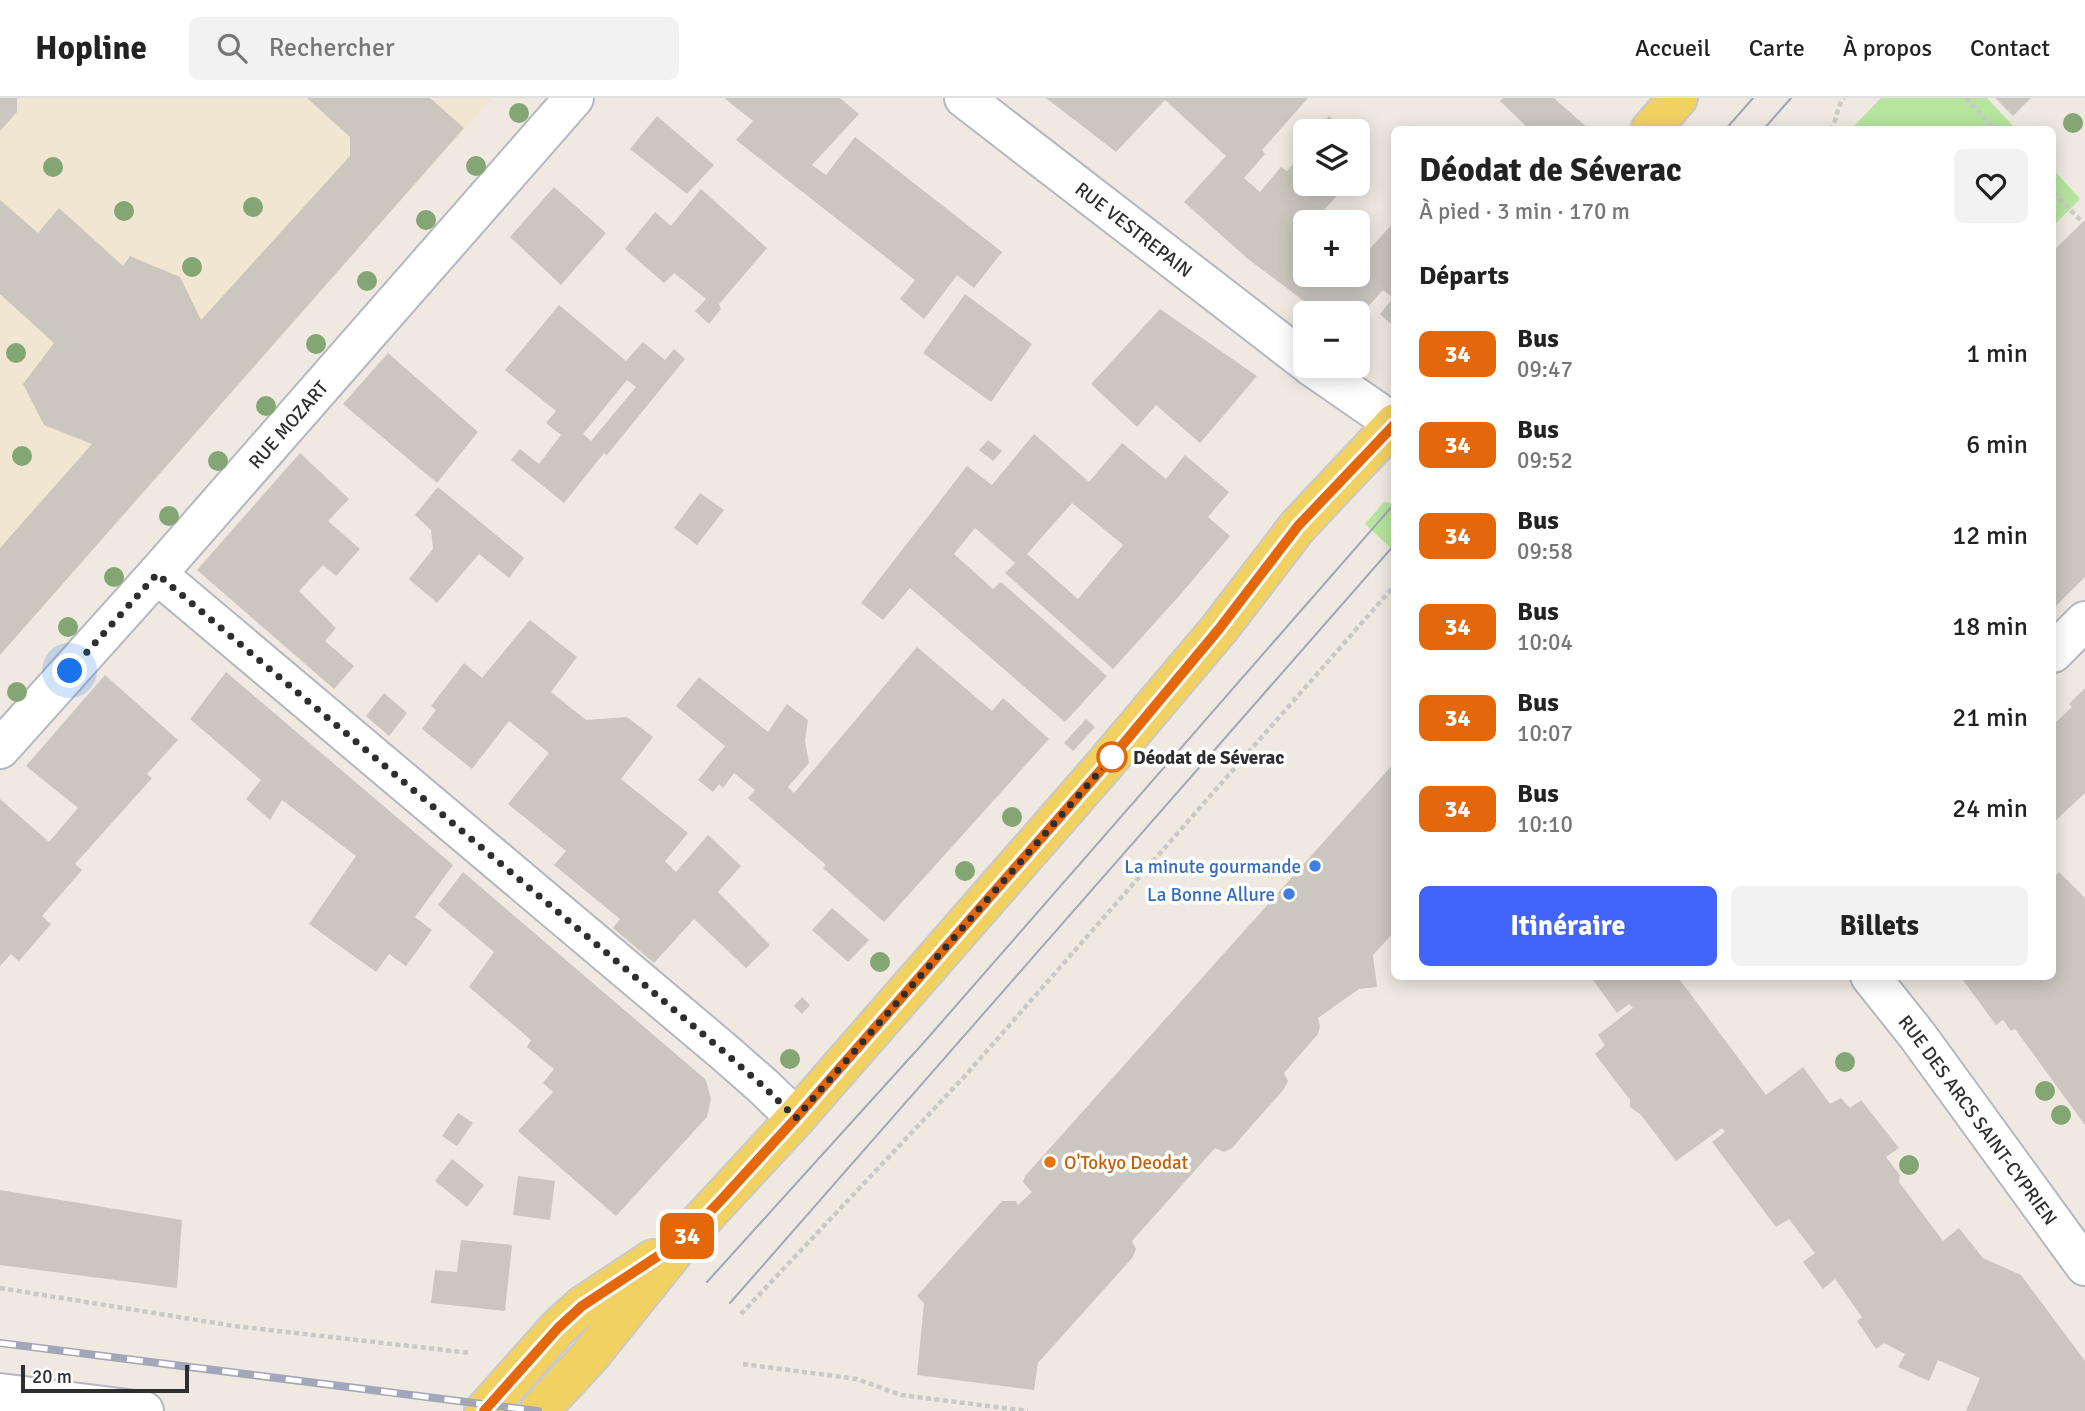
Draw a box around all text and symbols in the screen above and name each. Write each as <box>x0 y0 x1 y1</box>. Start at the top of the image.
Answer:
search box <box>189 17 679 80</box>
text: Hopline <box>35 28 147 69</box>
icon: search <box>213 29 251 67</box>
text: Rechercher <box>269 32 395 64</box>
text: Accueil <box>1635 33 1711 63</box>
text: Carte <box>1749 33 1805 63</box>
text: À propos <box>1843 33 1932 63</box>
text: Contact <box>1970 33 2050 63</box>
map controls <box>1293 119 1370 378</box>
button: layers <box>1293 119 1370 196</box>
button: heart <box>1954 149 2028 223</box>
text: Déodat de Séverac <box>1419 150 1682 191</box>
street label: RUE VESTREPAIN <box>1070 177 1197 283</box>
text: À pied · 3 min · 170 m <box>1419 197 1630 226</box>
button: + <box>1293 210 1370 287</box>
text: Départs <box>1419 260 1509 292</box>
button: − <box>1293 301 1370 378</box>
text: Bus <box>1517 323 1559 355</box>
text: 1 min <box>1966 338 2028 370</box>
text: 34 <box>1445 339 1470 369</box>
text: 09:47 <box>1517 355 1573 384</box>
street label: RUE MOZART <box>244 376 334 474</box>
text: Bus <box>1517 414 1559 446</box>
text: 6 min <box>1966 429 2028 461</box>
text: 34 <box>1445 430 1470 460</box>
text: 09:52 <box>1517 446 1573 475</box>
text: Bus <box>1517 505 1559 537</box>
text: 12 min <box>1952 520 2028 552</box>
text: 34 <box>1445 521 1470 551</box>
text: 09:58 <box>1517 537 1573 566</box>
text: Bus <box>1517 596 1559 628</box>
text: 18 min <box>1952 611 2028 643</box>
text: 34 <box>1445 612 1470 642</box>
text: 10:04 <box>1517 628 1573 657</box>
your location <box>52 653 87 688</box>
text: Bus <box>1517 687 1559 719</box>
text: 21 min <box>1952 702 2028 734</box>
text: 34 <box>1445 703 1470 733</box>
text: 10:07 <box>1517 719 1573 748</box>
marker: Déodat de Séverac <box>1097 742 1127 772</box>
place label: Déodat de Séverac <box>1133 746 1284 770</box>
text: Bus <box>1517 778 1559 810</box>
text: 24 min <box>1952 793 2028 825</box>
text: 34 <box>1445 794 1470 824</box>
text: 10:10 <box>1517 810 1573 839</box>
place label: La minute gourmande <box>1124 855 1301 879</box>
marker: La minute gourmande <box>1307 858 1323 874</box>
place label: La Bonne Allure <box>1147 883 1275 907</box>
marker: La Bonne Allure <box>1281 886 1297 902</box>
button: Itinéraire <box>1419 886 1717 966</box>
button: Billets <box>1731 886 2028 966</box>
street label: RUE DES ARCS SAINT-CYPRIEN <box>1893 1011 2062 1230</box>
place label: O'Tokyo Deodat <box>1064 1151 1188 1175</box>
marker: O'Tokyo Deodat <box>1042 1154 1058 1170</box>
line badge: 34 <box>656 1213 718 1259</box>
text: 34 <box>674 1221 700 1251</box>
scale bar <box>21 1362 189 1394</box>
text: 20 m <box>32 1365 72 1389</box>

